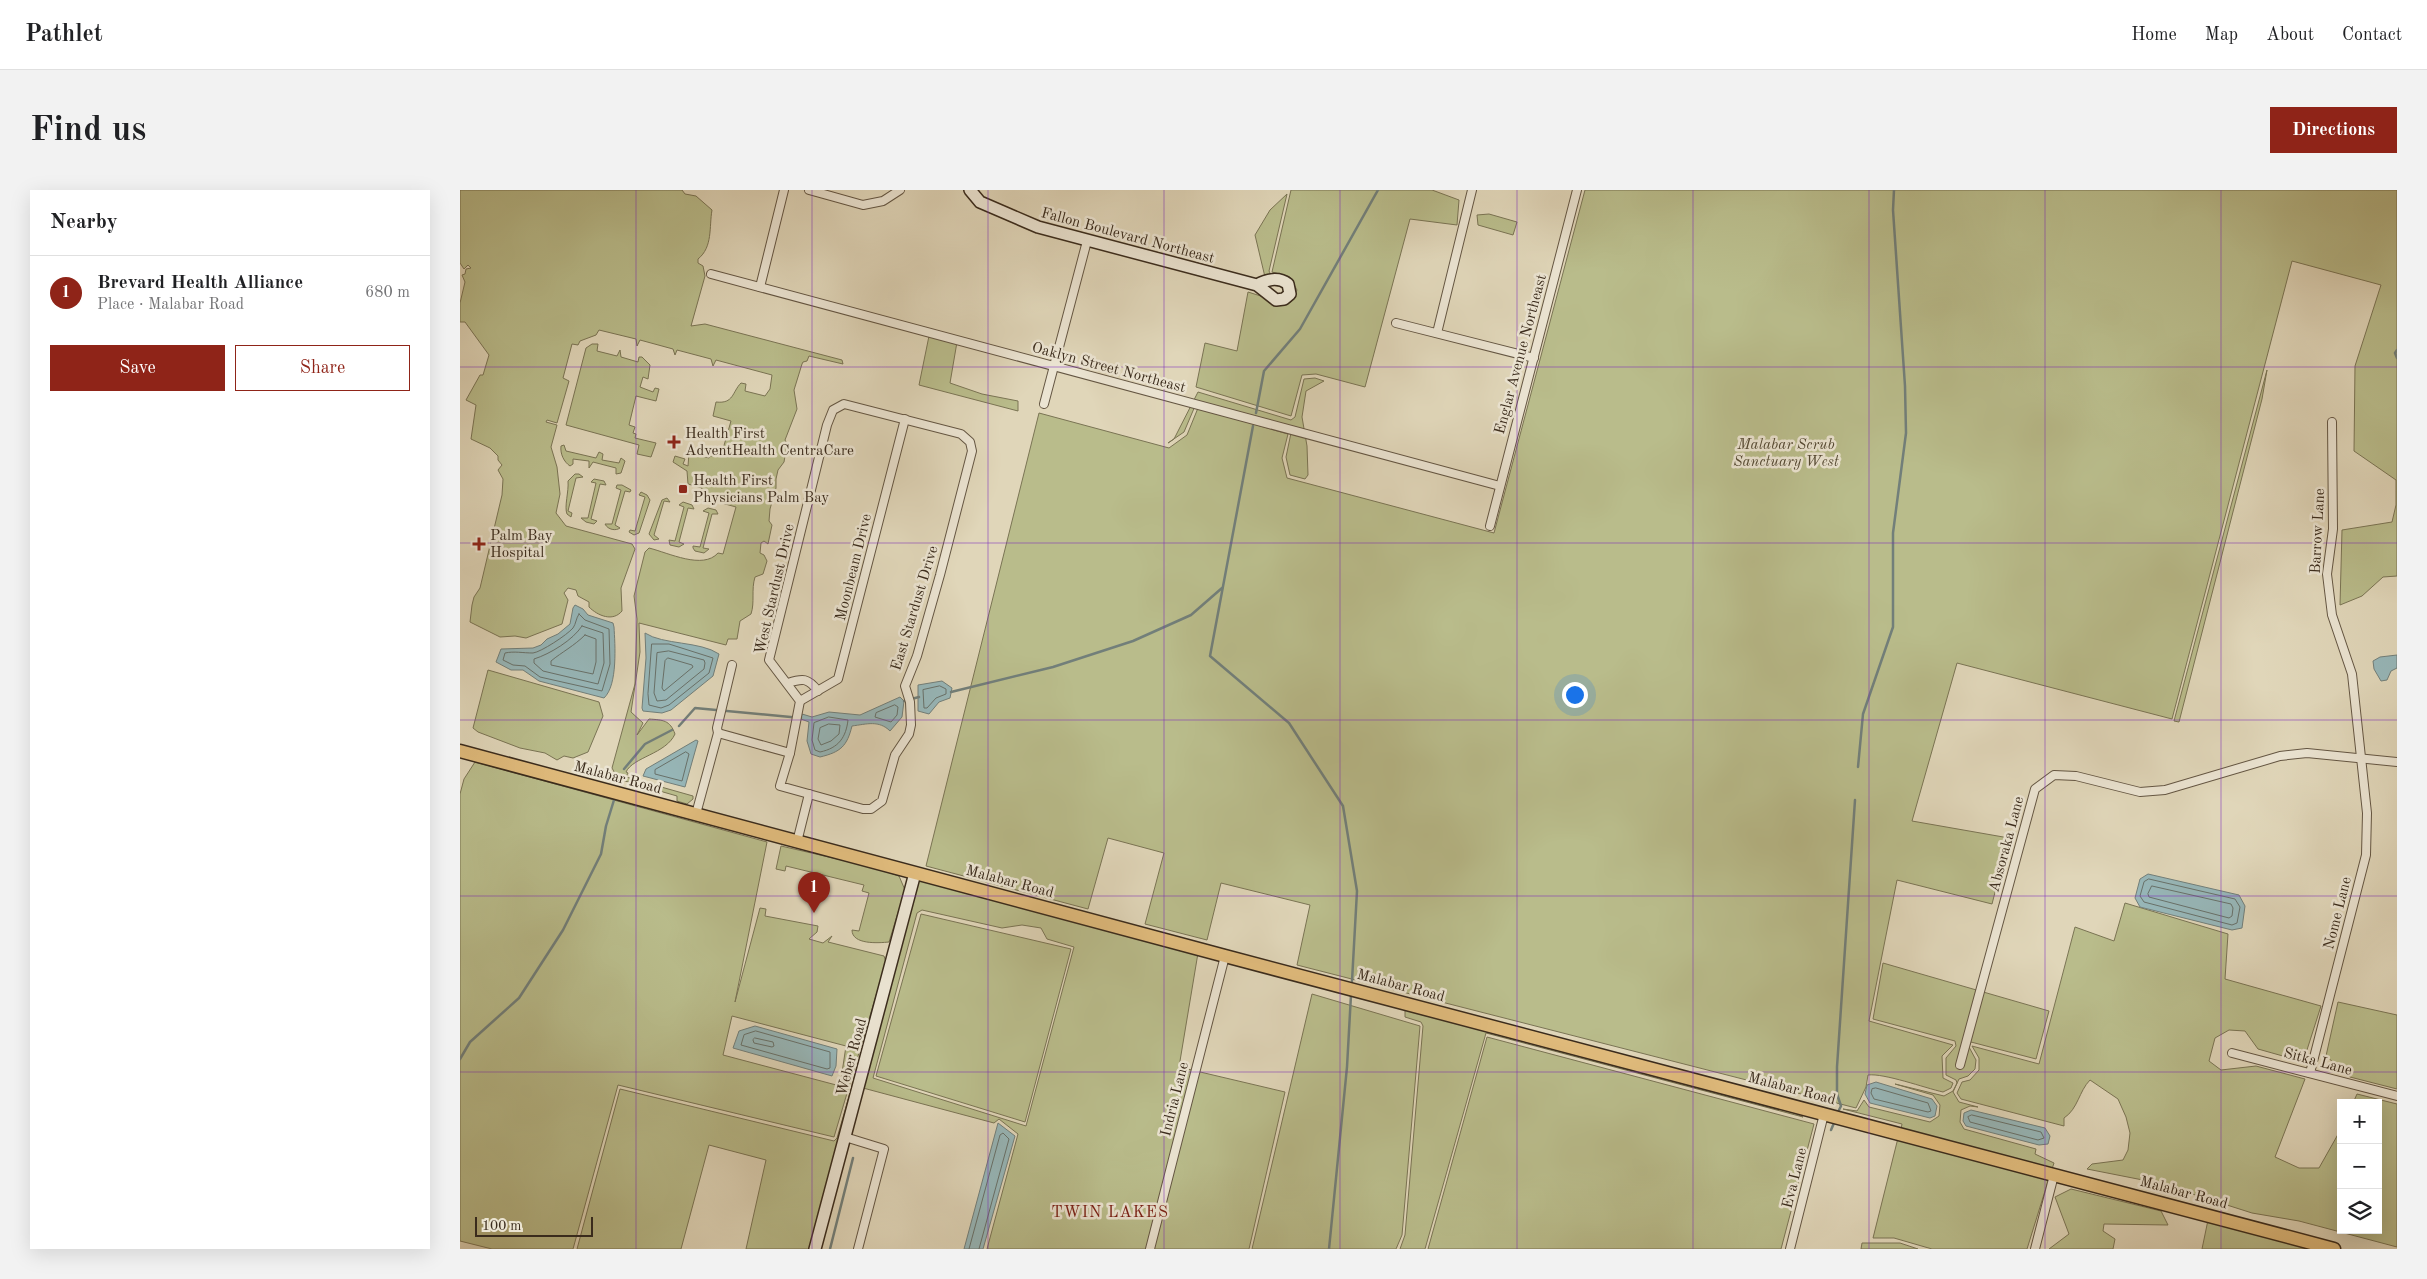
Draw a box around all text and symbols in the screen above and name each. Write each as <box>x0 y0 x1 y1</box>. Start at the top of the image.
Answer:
text: Pathlet <box>25 23 103 47</box>
text: Home <box>2131 26 2177 44</box>
text: Map <box>2205 26 2238 44</box>
text: About <box>2266 26 2314 44</box>
text: Contact <box>2342 26 2402 44</box>
button: Directions <box>2270 107 2397 153</box>
text: Find us <box>30 113 146 148</box>
street label: Fallon Boulevard Northeast <box>1039 206 1216 267</box>
text: Nearby <box>50 212 118 233</box>
street label: Englar Avenue Northeast <box>1493 273 1550 436</box>
text: Brevard Health Alliance <box>97 274 303 293</box>
text: 1 <box>61 285 71 301</box>
text: 680 m <box>365 285 410 301</box>
text: Place · Malabar Road <box>97 297 244 313</box>
street label: Oaklyn Street Northeast <box>1030 341 1187 396</box>
button: Save <box>50 345 225 391</box>
button: Share <box>235 345 410 391</box>
place label: Health First AdventHealth CentraCare <box>685 427 854 459</box>
marker: Health First AdventHealth CentraCare <box>667 435 681 449</box>
park label: Malabar Scrub Sanctuary West <box>1733 438 1839 470</box>
place label: Health First Physicians Palm Bay <box>693 474 829 506</box>
marker: Health First Physicians Palm Bay <box>677 483 689 495</box>
street label: Barrow Lane <box>2309 488 2328 574</box>
street label: Moonbeam Drive <box>834 512 875 622</box>
street label: West Stardust Drive <box>753 523 798 656</box>
place label: Palm Bay Hospital <box>490 529 553 561</box>
marker: Palm Bay Hospital <box>472 537 486 551</box>
street label: East Stardust Drive <box>889 544 942 673</box>
your location <box>1562 682 1588 708</box>
street label: Malabar Road <box>572 760 663 797</box>
street label: Absoraka Lane <box>1987 795 2027 894</box>
street label: Malabar Road <box>964 864 1055 901</box>
pin: 1 <box>798 872 830 913</box>
street label: Nome Lane <box>2322 875 2355 951</box>
street label: Malabar Road <box>1355 968 1446 1005</box>
street label: Weber Road <box>835 1017 870 1098</box>
street label: Sitka Lane <box>2282 1046 2354 1079</box>
street label: Indria Lane <box>1159 1061 1192 1138</box>
street label: Malabar Road <box>1746 1071 1837 1108</box>
map controls <box>2337 1099 2382 1234</box>
button: + <box>2337 1099 2382 1144</box>
button: − <box>2337 1144 2382 1189</box>
street label: Eva Lane <box>1781 1146 1810 1210</box>
street label: Malabar Road <box>2138 1175 2229 1212</box>
button: layers <box>2337 1189 2382 1234</box>
district label: TWIN LAKES <box>1051 1205 1169 1221</box>
scale bar <box>475 1214 592 1237</box>
text: 100 m <box>482 1219 521 1233</box>

